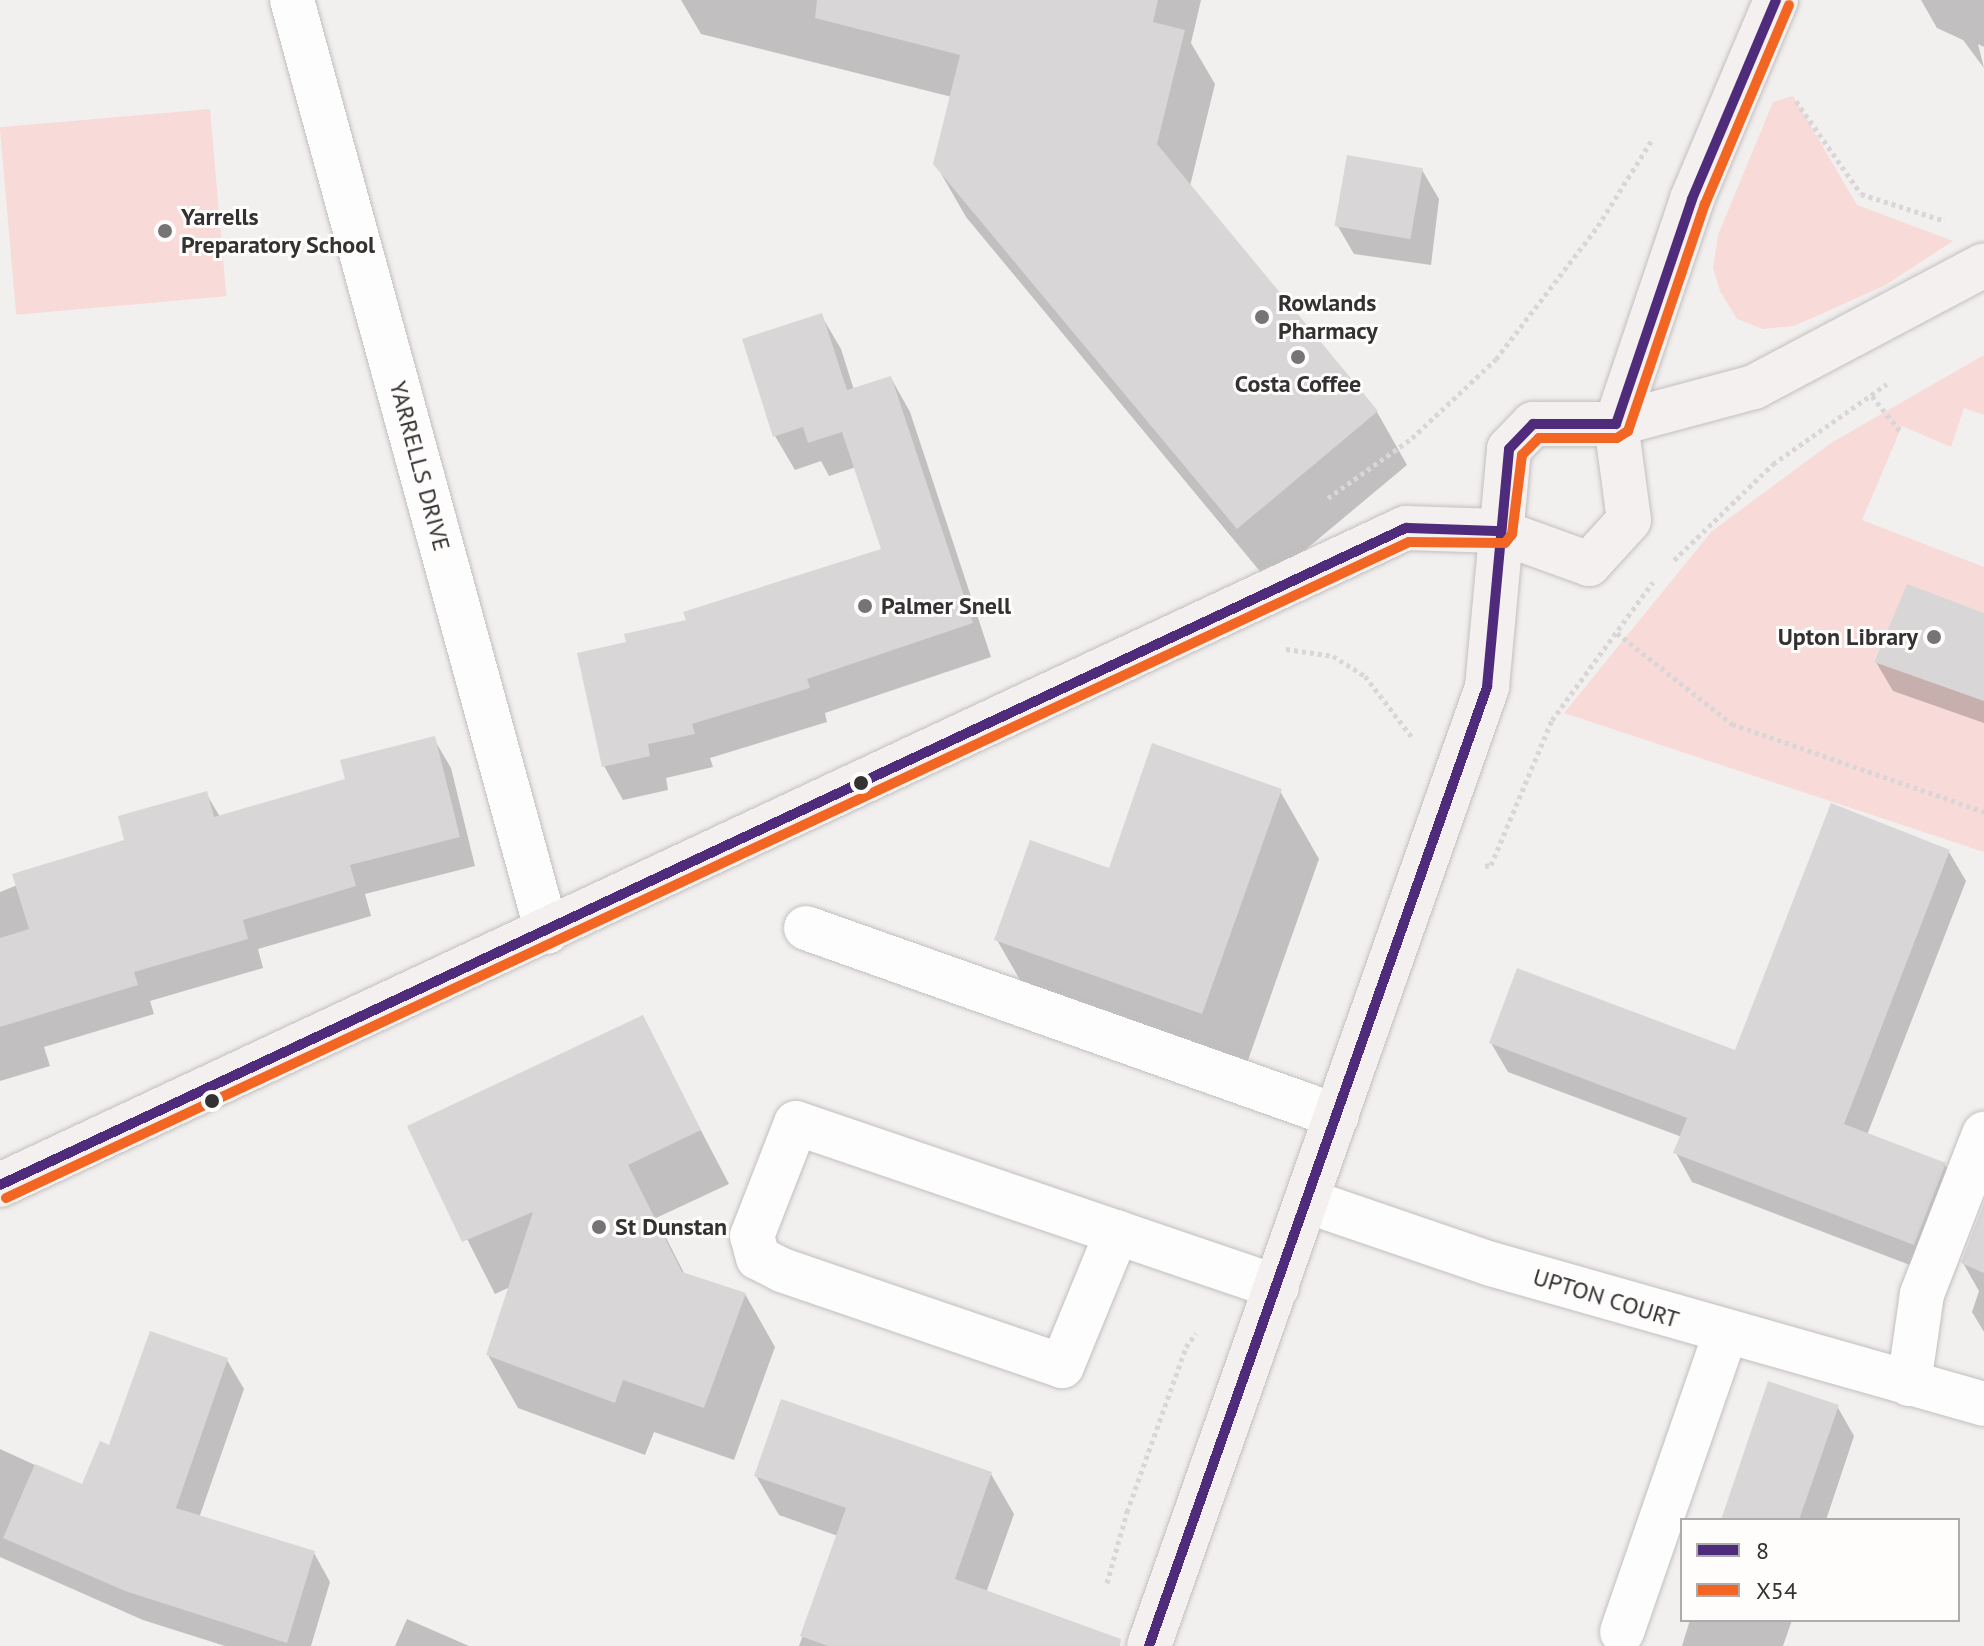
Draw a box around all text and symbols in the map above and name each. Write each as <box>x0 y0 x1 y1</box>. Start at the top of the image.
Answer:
place label: Yarrells Preparatory School <box>181 203 376 259</box>
marker: Yarrells Preparatory School <box>156 222 174 240</box>
place label: Rowlands Pharmacy <box>1278 289 1378 345</box>
marker: Rowlands Pharmacy <box>1253 308 1271 326</box>
marker: Costa Coffee <box>1289 348 1307 366</box>
place label: Costa Coffee <box>1235 370 1361 398</box>
street label: YARRELLS DRIVE <box>383 378 457 554</box>
place label: Palmer Snell <box>881 592 1011 620</box>
marker: Palmer Snell <box>856 597 874 615</box>
place label: Upton Library <box>1778 623 1918 651</box>
marker: Upton Library <box>1925 628 1943 646</box>
unlabelled marker <box>853 775 869 791</box>
unlabelled marker <box>204 1093 220 1109</box>
place label: St Dunstan <box>615 1213 727 1241</box>
marker: St Dunstan <box>590 1218 608 1236</box>
street label: UPTON COURT <box>1530 1262 1682 1334</box>
legend <box>1680 1518 1960 1622</box>
text: 8 <box>1756 1535 1769 1566</box>
text: X54 <box>1756 1575 1797 1606</box>

